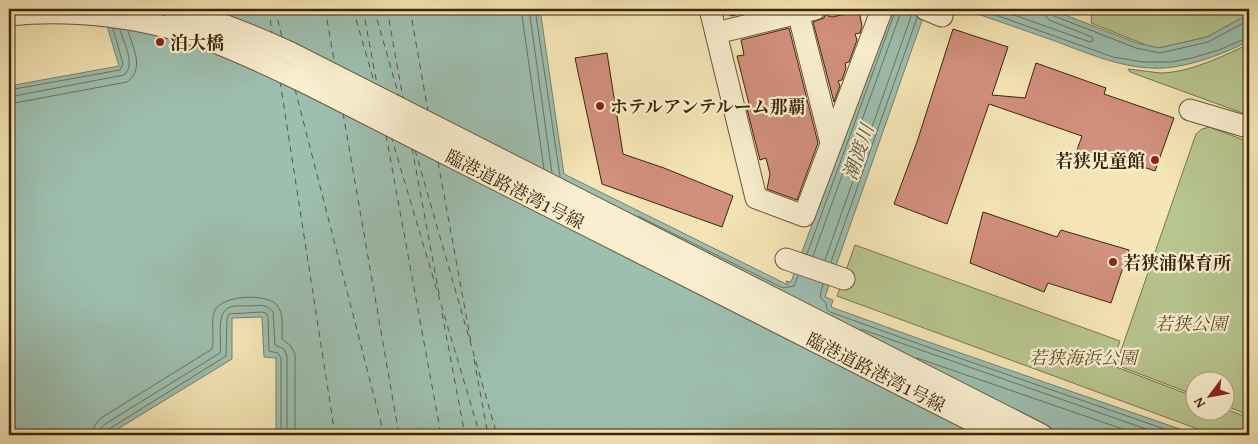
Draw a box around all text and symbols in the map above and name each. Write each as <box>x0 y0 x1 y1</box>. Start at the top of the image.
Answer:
place label: 泊大橋 <box>170 29 224 56</box>
marker: 泊大橋 <box>154 36 166 48</box>
place label: ホテルアンテルーム那覇 <box>610 93 805 120</box>
marker: ホテルアンテルーム那覇 <box>594 100 606 112</box>
water label: 潮渡川 <box>835 119 881 184</box>
street label: 臨港道路港湾1号線 <box>441 142 589 236</box>
place label: 若狭児童館 <box>1055 147 1145 174</box>
marker: 若狭児童館 <box>1149 154 1161 166</box>
place label: 若狭浦保育所 <box>1123 249 1231 276</box>
marker: 若狭浦保育所 <box>1107 256 1119 268</box>
park label: 若狭公園 <box>1155 310 1230 337</box>
street label: 臨港道路港湾1号線 <box>802 325 950 419</box>
park label: 若狭海浜公園 <box>1029 344 1140 371</box>
north arrow <box>1186 372 1236 422</box>
text: N <box>1188 393 1210 412</box>

